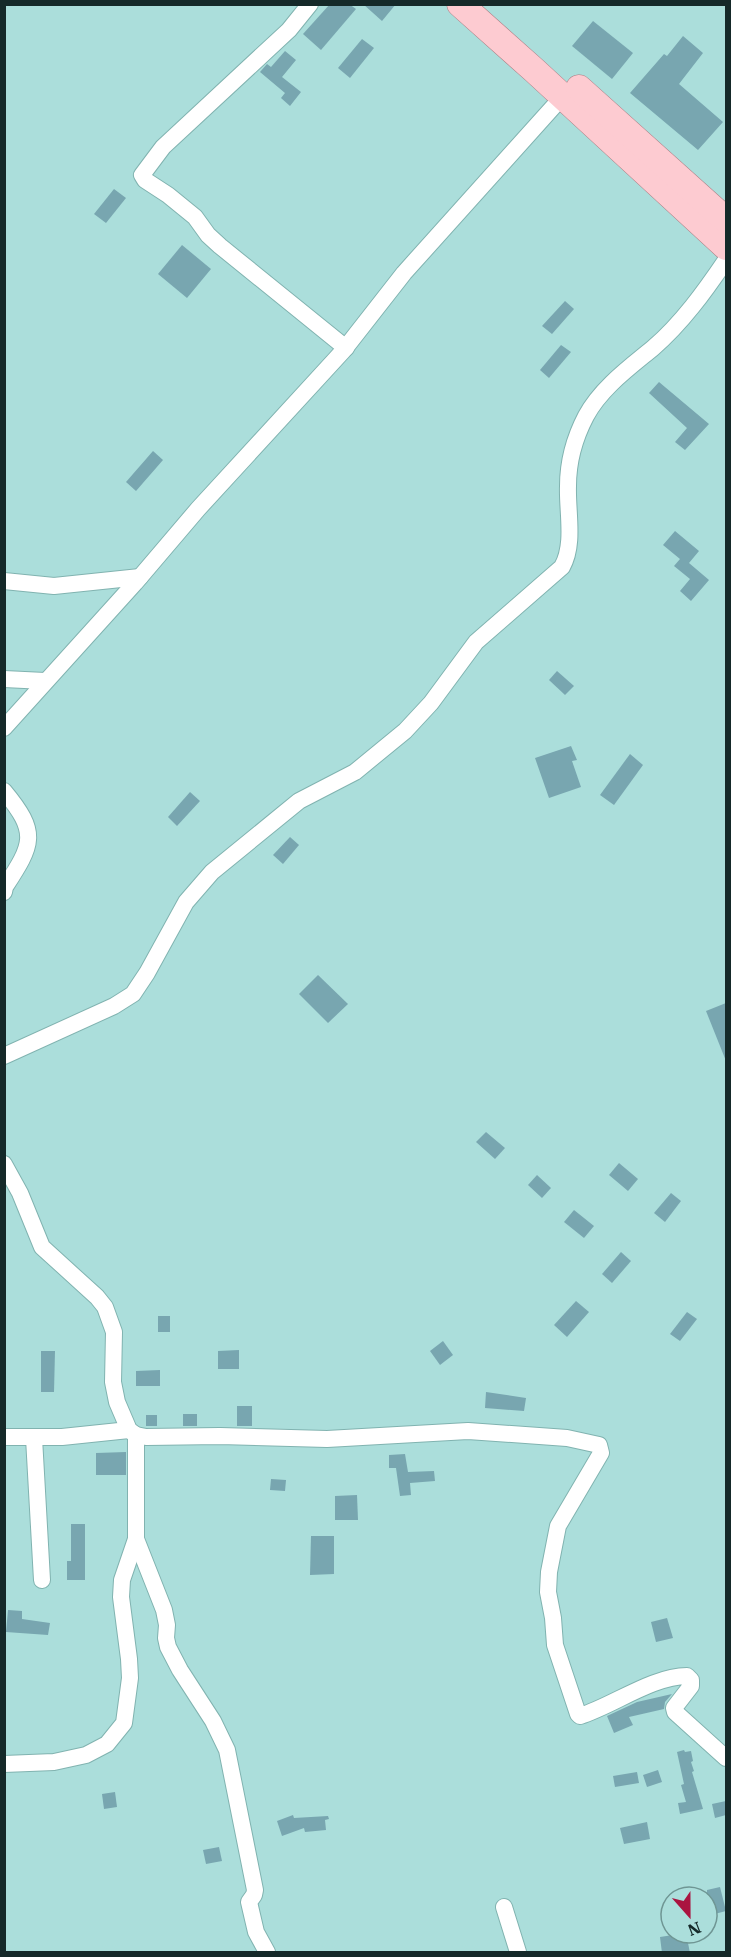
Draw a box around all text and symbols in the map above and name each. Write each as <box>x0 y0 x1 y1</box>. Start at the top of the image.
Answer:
north arrow <box>659 1885 719 1945</box>
text: N <box>685 1917 704 1941</box>

